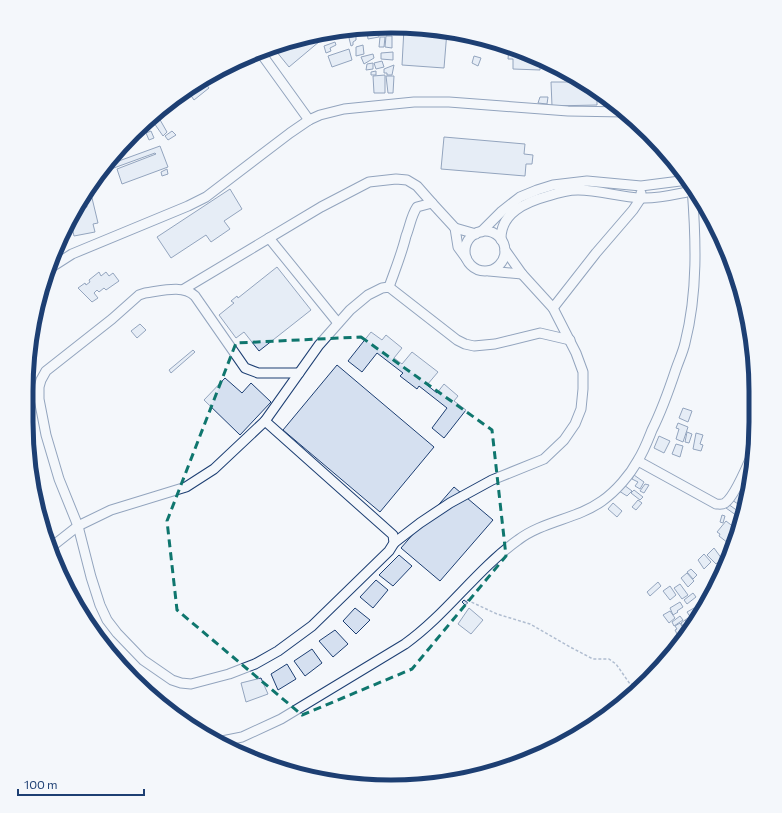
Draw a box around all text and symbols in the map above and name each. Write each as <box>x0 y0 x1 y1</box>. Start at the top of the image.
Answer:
scale bar <box>18 771 144 797</box>
text: 100 m <box>24 777 58 791</box>

